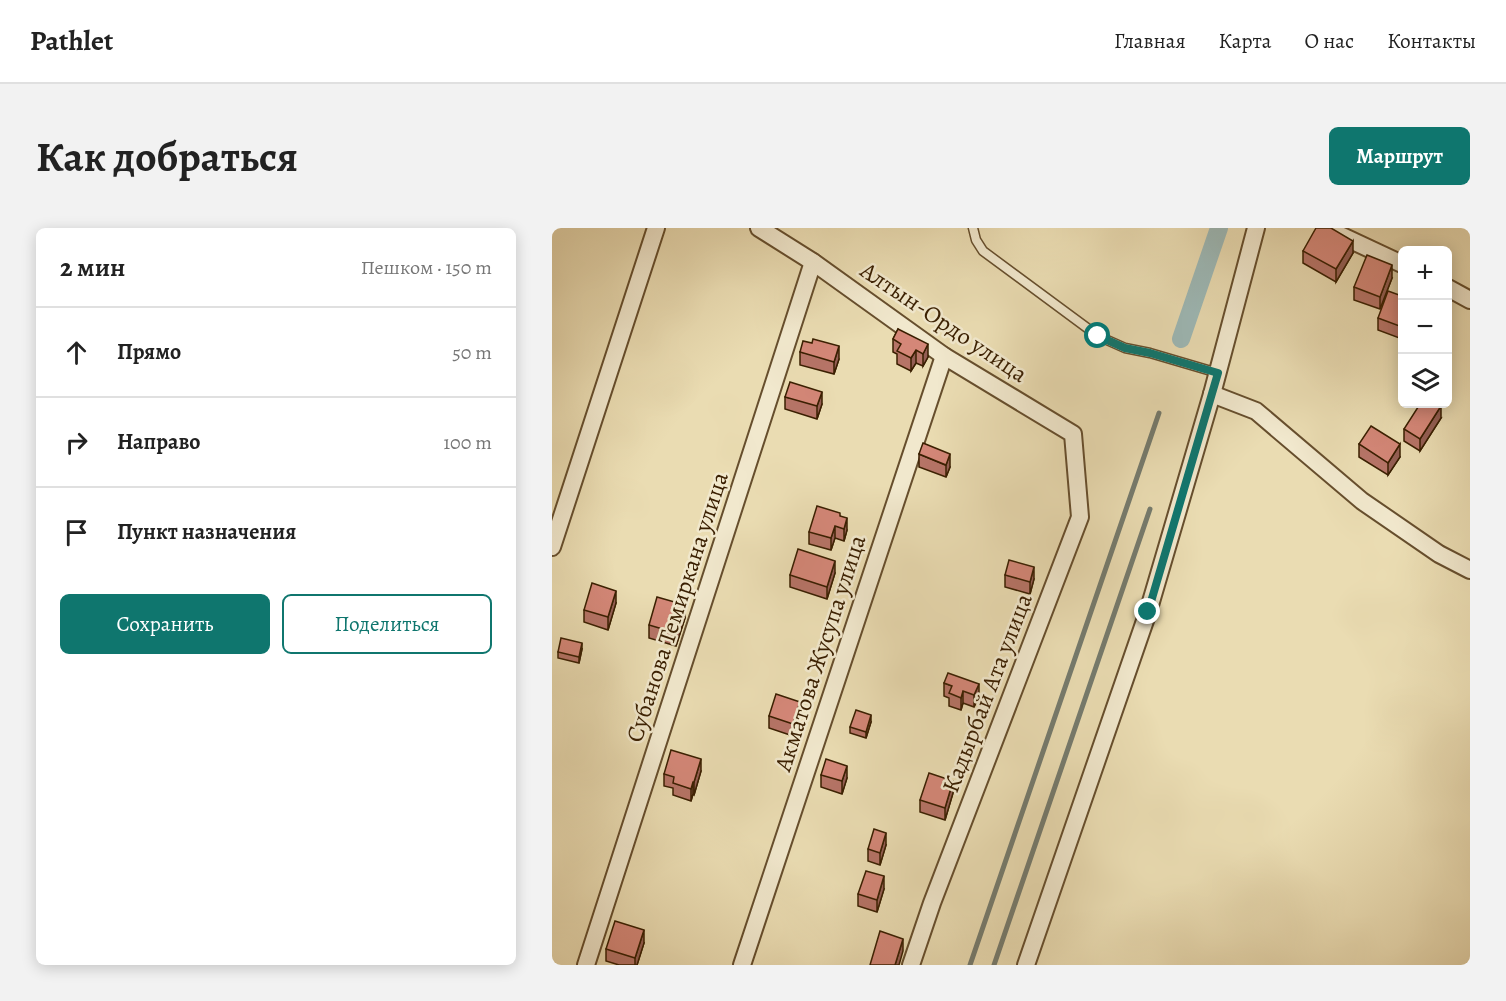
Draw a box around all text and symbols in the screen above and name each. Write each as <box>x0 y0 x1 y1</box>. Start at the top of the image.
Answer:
text: Pathlet <box>30 22 113 60</box>
text: Главная <box>1114 27 1186 55</box>
text: Карта <box>1219 27 1271 55</box>
text: О нас <box>1304 27 1354 55</box>
text: Контакты <box>1387 27 1476 55</box>
button: Маршрут <box>1329 127 1470 185</box>
text: Как добраться <box>36 128 298 185</box>
map controls <box>1398 246 1452 408</box>
button: + <box>1398 246 1452 300</box>
text: 2 мин <box>60 250 125 285</box>
text: Пешком · 150 m <box>361 254 492 281</box>
street label: Алтын-Ордо улица <box>853 254 1034 390</box>
button: − <box>1398 300 1452 354</box>
route start <box>1084 322 1110 348</box>
icon: ahead <box>60 336 93 369</box>
text: Прямо <box>117 337 181 367</box>
text: 50 m <box>452 339 492 366</box>
button: layers <box>1398 354 1452 408</box>
icon: right <box>60 426 93 459</box>
text: Направо <box>117 427 200 457</box>
text: 100 m <box>443 429 492 456</box>
street label: Субанова Темиркана улица <box>618 468 736 746</box>
icon: arrive <box>60 516 93 549</box>
text: Пункт назначения <box>117 517 296 547</box>
street label: Акматова Жусупа улица <box>766 531 873 776</box>
street label: Кадырбай Ата улица <box>934 589 1040 797</box>
button: Сохранить <box>60 594 270 654</box>
button: Поделиться <box>282 594 492 654</box>
route end <box>1134 598 1160 624</box>

